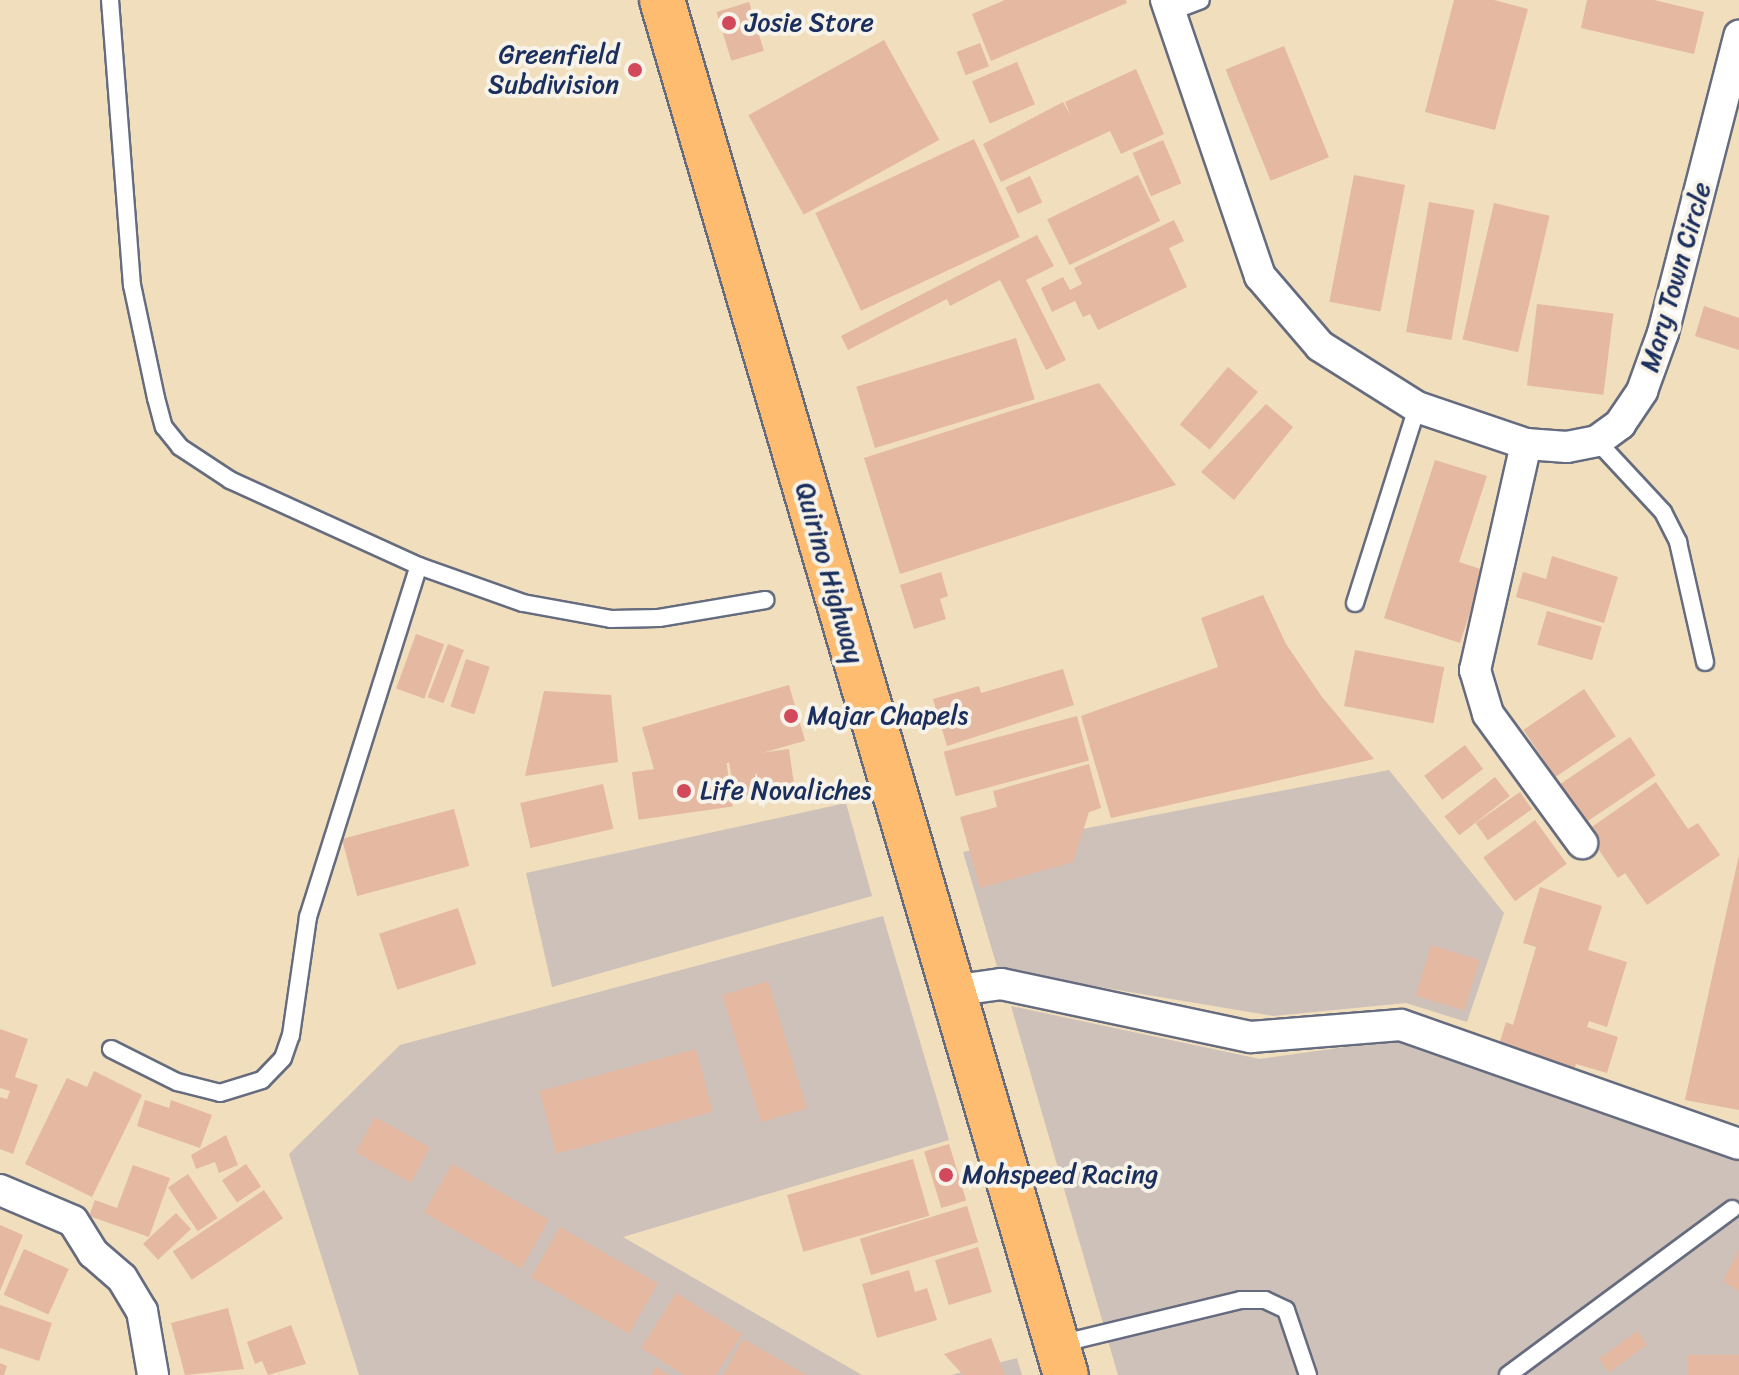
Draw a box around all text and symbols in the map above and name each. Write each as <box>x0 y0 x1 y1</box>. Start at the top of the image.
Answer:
place label: Josie Store <box>745 7 874 39</box>
marker: Josie Store <box>720 14 738 32</box>
place label: Greenfield Subdivision <box>488 39 619 100</box>
marker: Greenfield Subdivision <box>626 61 644 79</box>
street label: Mary Town Circle <box>1634 178 1718 376</box>
street label: Quirino Highway <box>788 479 870 667</box>
place label: Majar Chapels <box>807 700 970 732</box>
marker: Majar Chapels <box>782 707 800 725</box>
place label: Life Novaliches <box>700 775 874 807</box>
marker: Life Novaliches <box>675 782 693 800</box>
place label: Mohspeed Racing <box>962 1159 1158 1191</box>
marker: Mohspeed Racing <box>937 1166 955 1184</box>

